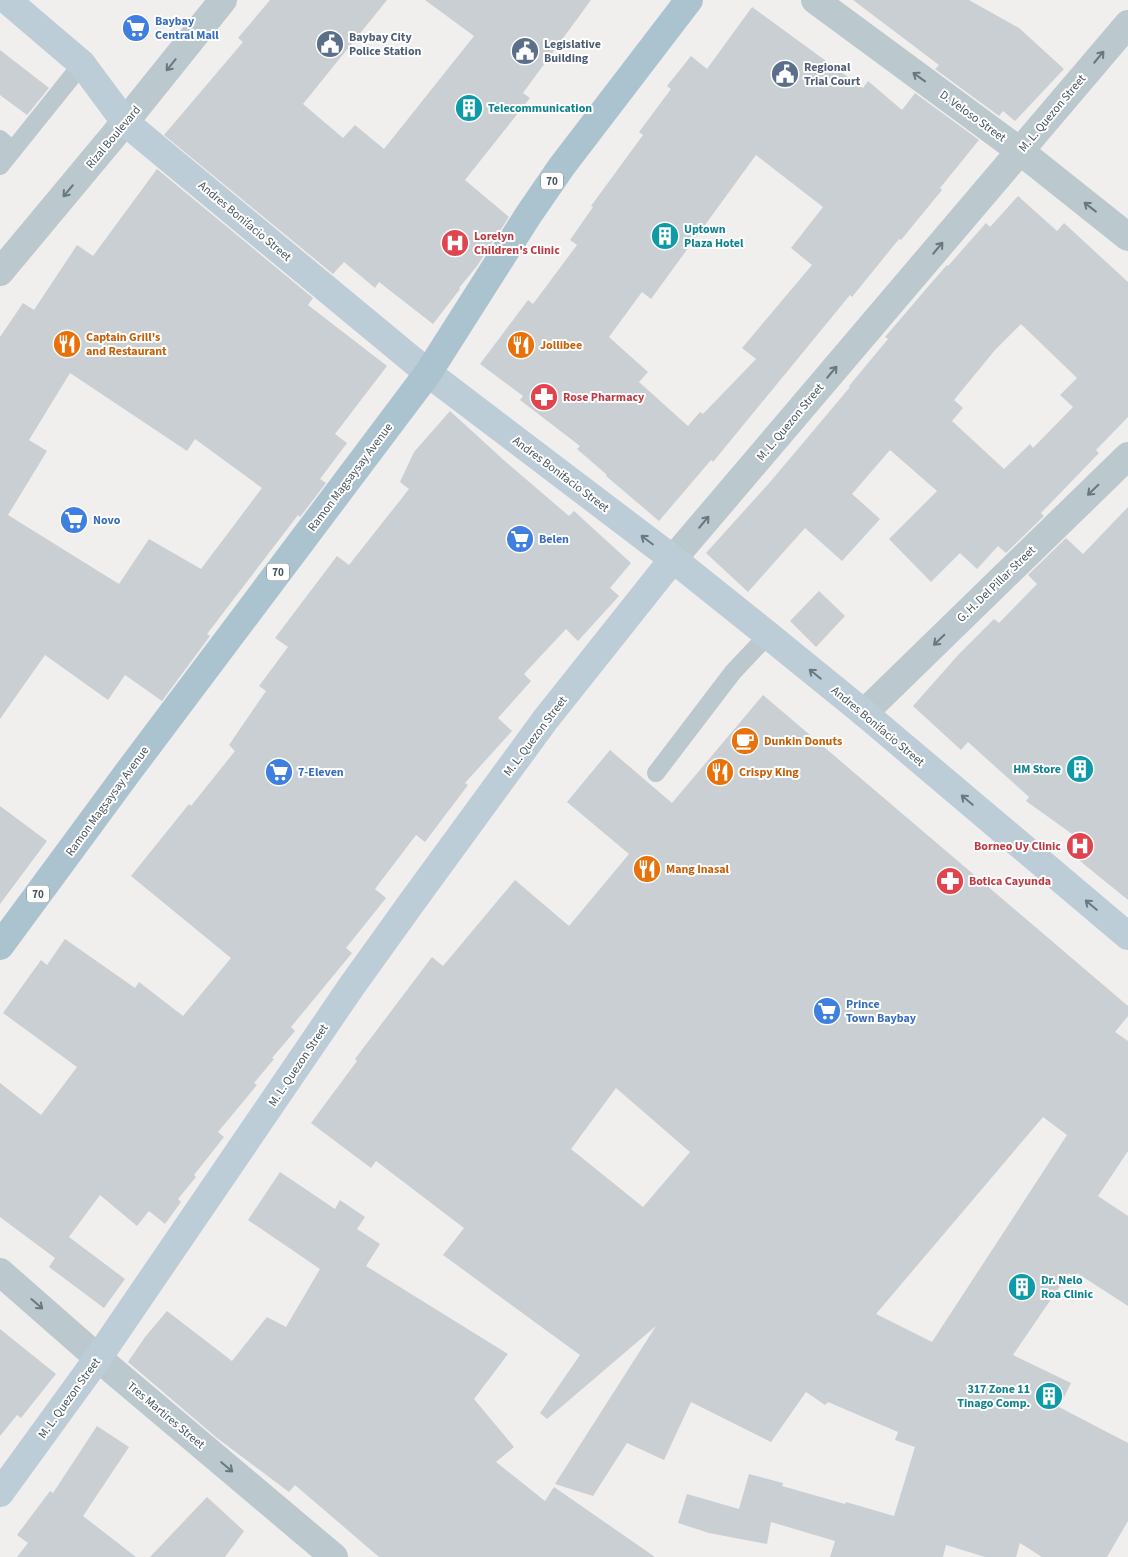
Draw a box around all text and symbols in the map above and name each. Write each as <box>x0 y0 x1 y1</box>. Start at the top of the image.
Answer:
supermarket icon: Baybay Central Mall <box>121 13 151 43</box>
place label: Baybay Central Mall <box>155 13 219 44</box>
public building icon: Baybay City Police Station <box>315 29 345 59</box>
place label: Baybay City Police Station <box>349 29 422 60</box>
public building icon: Legislative Building <box>510 36 540 66</box>
place label: Legislative Building <box>544 36 601 67</box>
one-way arrow <box>1094 51 1105 64</box>
one-way arrow <box>165 58 176 71</box>
public building icon: Regional Trial Court <box>770 59 800 89</box>
place label: Regional Trial Court <box>804 59 861 90</box>
one-way arrow <box>913 71 926 82</box>
street label: M. L. Quezon Street <box>1015 71 1090 156</box>
street label: D. Veloso Street <box>936 87 1009 146</box>
building icon: Telecommunication <box>454 93 484 123</box>
place label: Telecommunication <box>488 100 592 117</box>
street label: Rizal Boulevard <box>82 102 145 172</box>
road number: 70 <box>541 172 563 190</box>
street label: Andres Bonifacio Street <box>194 177 295 265</box>
one-way arrow <box>62 184 73 197</box>
one-way arrow <box>1084 201 1097 212</box>
building icon: Uptown Plaza Hotel <box>650 221 680 251</box>
place label: Uptown Plaza Hotel <box>684 221 744 252</box>
hospital icon: Lorelyn Children's Clinic <box>440 228 470 258</box>
place label: Lorelyn Children's Clinic <box>474 228 560 259</box>
one-way arrow <box>932 242 943 255</box>
restaurant icon: Captain Grill's and Restaurant <box>52 329 82 359</box>
place label: Captain Grill's and Restaurant <box>86 329 167 360</box>
restaurant icon: Jollibee <box>506 330 536 360</box>
place label: Jollibee <box>540 337 582 354</box>
one-way arrow <box>827 365 838 378</box>
street label: M. L. Quezon Street <box>753 380 828 465</box>
pharmacy icon: Rose Pharmacy <box>529 382 559 412</box>
place label: Rose Pharmacy <box>563 389 645 406</box>
street label: Ramon Magsaysay Avenue <box>304 420 397 535</box>
street label: Andres Bonifacio Street <box>509 432 613 516</box>
one-way arrow <box>1087 484 1099 496</box>
supermarket icon: Novo <box>59 505 89 535</box>
place label: Novo <box>93 512 121 529</box>
one-way arrow <box>699 516 710 529</box>
supermarket icon: Belen <box>505 524 535 554</box>
place label: Belen <box>539 531 569 548</box>
one-way arrow <box>641 534 654 545</box>
street label: G. H. Del Pillar Street <box>953 542 1039 626</box>
road number: 70 <box>267 564 289 580</box>
one-way arrow <box>933 634 945 646</box>
one-way arrow <box>809 668 822 679</box>
street label: Andres Bonifacio Street <box>827 682 928 770</box>
street label: M. L. Quezon Street <box>500 693 571 780</box>
cafe icon: Dunkin Donuts <box>730 726 760 756</box>
place label: Dunkin Donuts <box>764 733 842 750</box>
street label: Ramon Magsaysay Avenue <box>62 743 153 860</box>
building icon: HM Store <box>1065 754 1095 784</box>
supermarket icon: 7-Eleven <box>264 757 294 787</box>
restaurant icon: Crispy King <box>705 757 735 787</box>
place label: HM Store <box>1013 761 1061 778</box>
place label: 7-Eleven <box>298 764 344 781</box>
place label: Crispy King <box>739 764 799 781</box>
one-way arrow <box>960 794 973 806</box>
hospital icon: Borneo Uy Clinic <box>1065 831 1095 861</box>
place label: Borneo Uy Clinic <box>974 838 1061 855</box>
restaurant icon: Mang Inasal <box>632 854 662 884</box>
place label: Mang Inasal <box>666 861 730 878</box>
pharmacy icon: Botica Cayunda <box>935 866 965 896</box>
place label: Botica Cayunda <box>969 873 1051 890</box>
road number: 70 <box>27 886 49 902</box>
one-way arrow <box>1084 899 1097 911</box>
supermarket icon: Prince Town Baybay <box>812 996 842 1026</box>
place label: Prince Town Baybay <box>846 996 917 1027</box>
street label: M. L. Quezon Street <box>264 1021 332 1110</box>
building icon: Dr. Nelo Roa Clinic <box>1007 1272 1037 1302</box>
place label: Dr. Nelo Roa Clinic <box>1041 1272 1093 1303</box>
one-way arrow <box>30 1298 43 1310</box>
street label: M. L. Quezon Street <box>34 1354 105 1442</box>
street label: Tres Martires Street <box>123 1378 208 1453</box>
place label: 317 Zone 11 Tinago Comp. <box>957 1381 1030 1412</box>
building icon: 317 Zone 11 Tinago Comp. <box>1034 1381 1064 1411</box>
one-way arrow <box>220 1461 233 1472</box>

